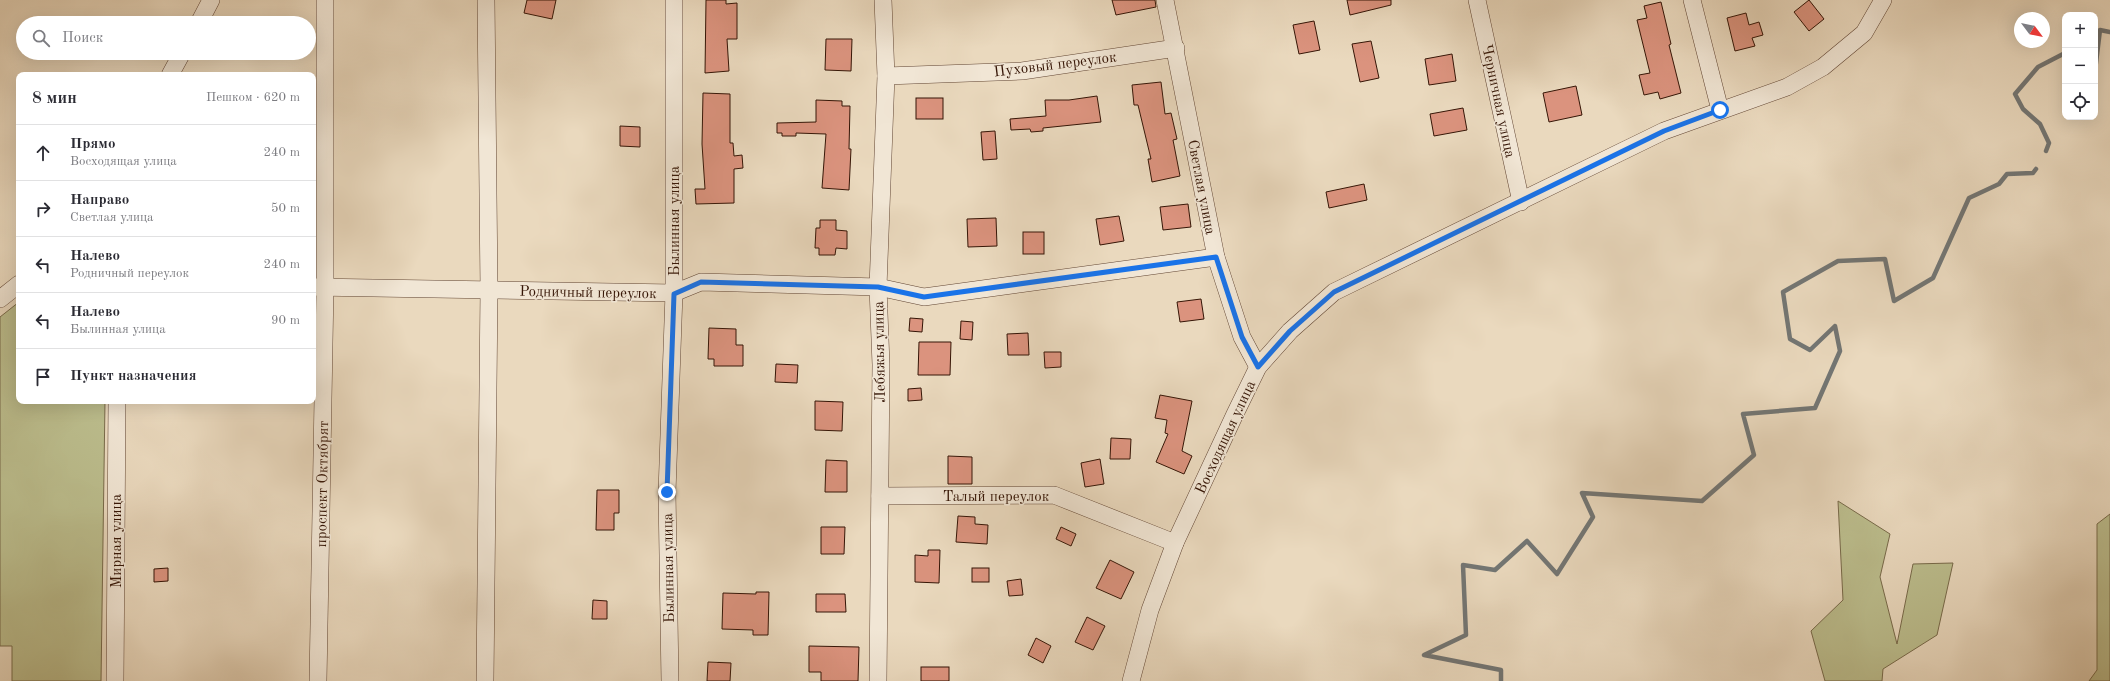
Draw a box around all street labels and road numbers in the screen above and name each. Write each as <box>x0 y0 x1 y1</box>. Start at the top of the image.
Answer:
street label: Черничная улица <box>1478 43 1517 160</box>
street label: Пуховый переулок <box>993 50 1118 80</box>
street label: Светлая улица <box>1184 139 1217 237</box>
street label: Былинная улица <box>668 165 683 276</box>
street label: Родничный переулок <box>519 285 657 302</box>
street label: Лебяжья улица <box>872 300 889 403</box>
street label: Восходящая улица <box>1194 378 1259 497</box>
street label: проспект Октябрят <box>315 420 332 548</box>
street label: Талый переулок <box>943 490 1050 505</box>
street label: Мирная улица <box>110 493 125 588</box>
street label: Былинная улица <box>661 512 678 623</box>

